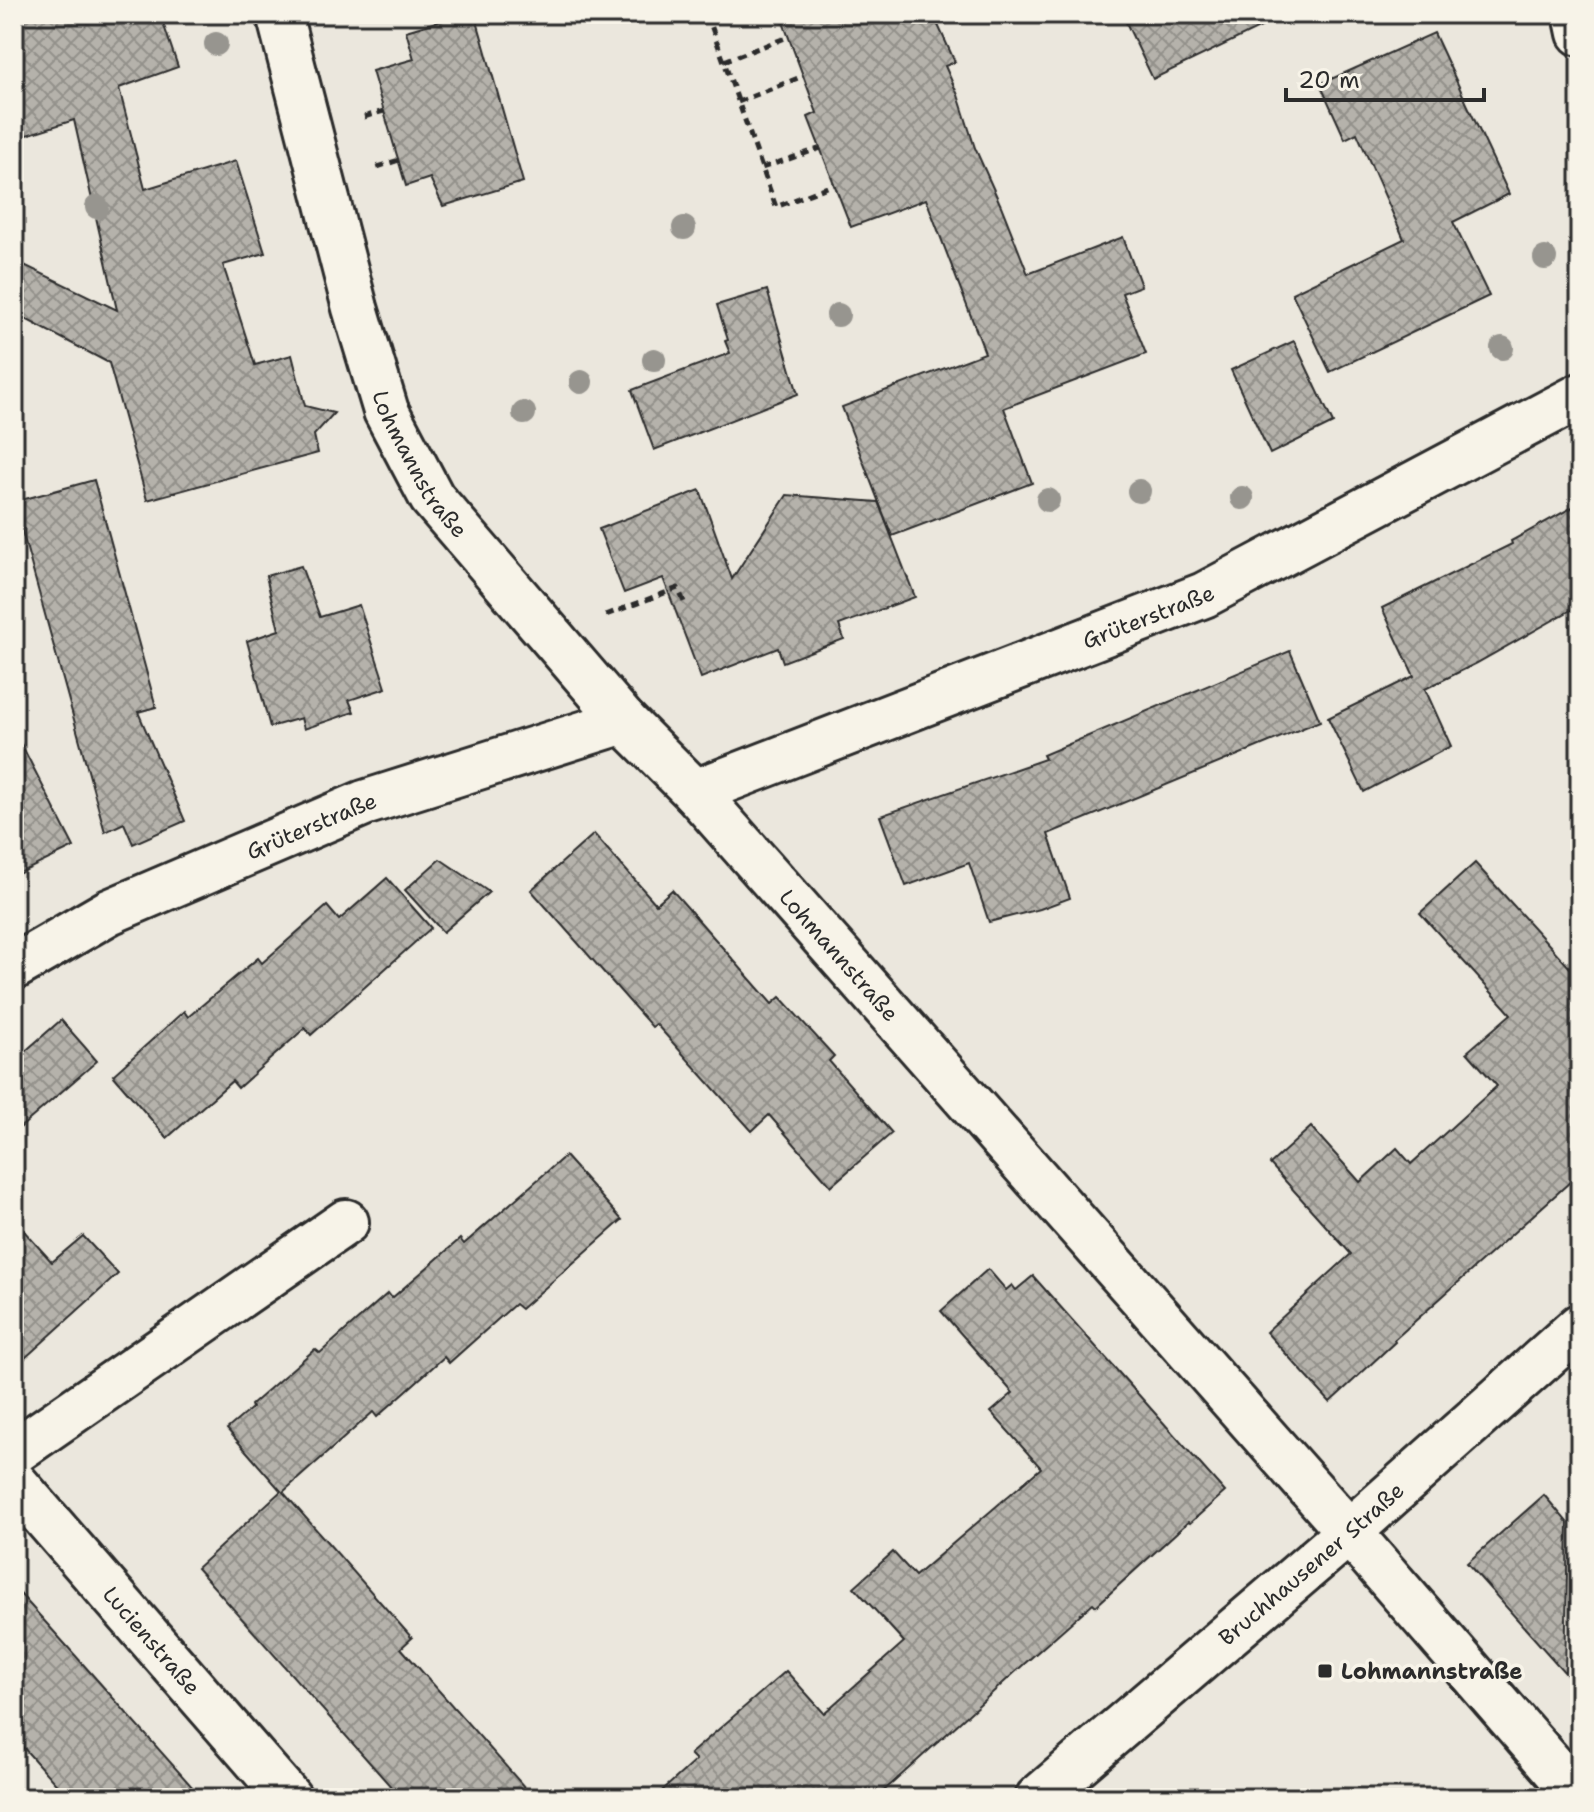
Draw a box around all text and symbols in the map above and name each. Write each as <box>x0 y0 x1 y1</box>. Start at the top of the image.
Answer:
scale bar <box>1286 52 1484 102</box>
text: 20 m <box>1298 64 1360 96</box>
street label: Lohmannstraße <box>366 387 474 544</box>
street label: Grüterstraße <box>1078 578 1220 656</box>
street label: Grüterstraße <box>242 786 380 867</box>
street label: Lohmannstraße <box>773 883 905 1028</box>
street label: Bruchhausener Straße <box>1213 1476 1410 1652</box>
street label: Lucienstraße <box>96 1580 207 1701</box>
place label: Lohmannstraße <box>1341 1657 1523 1686</box>
marker: Lohmannstraße <box>1316 1662 1334 1680</box>

